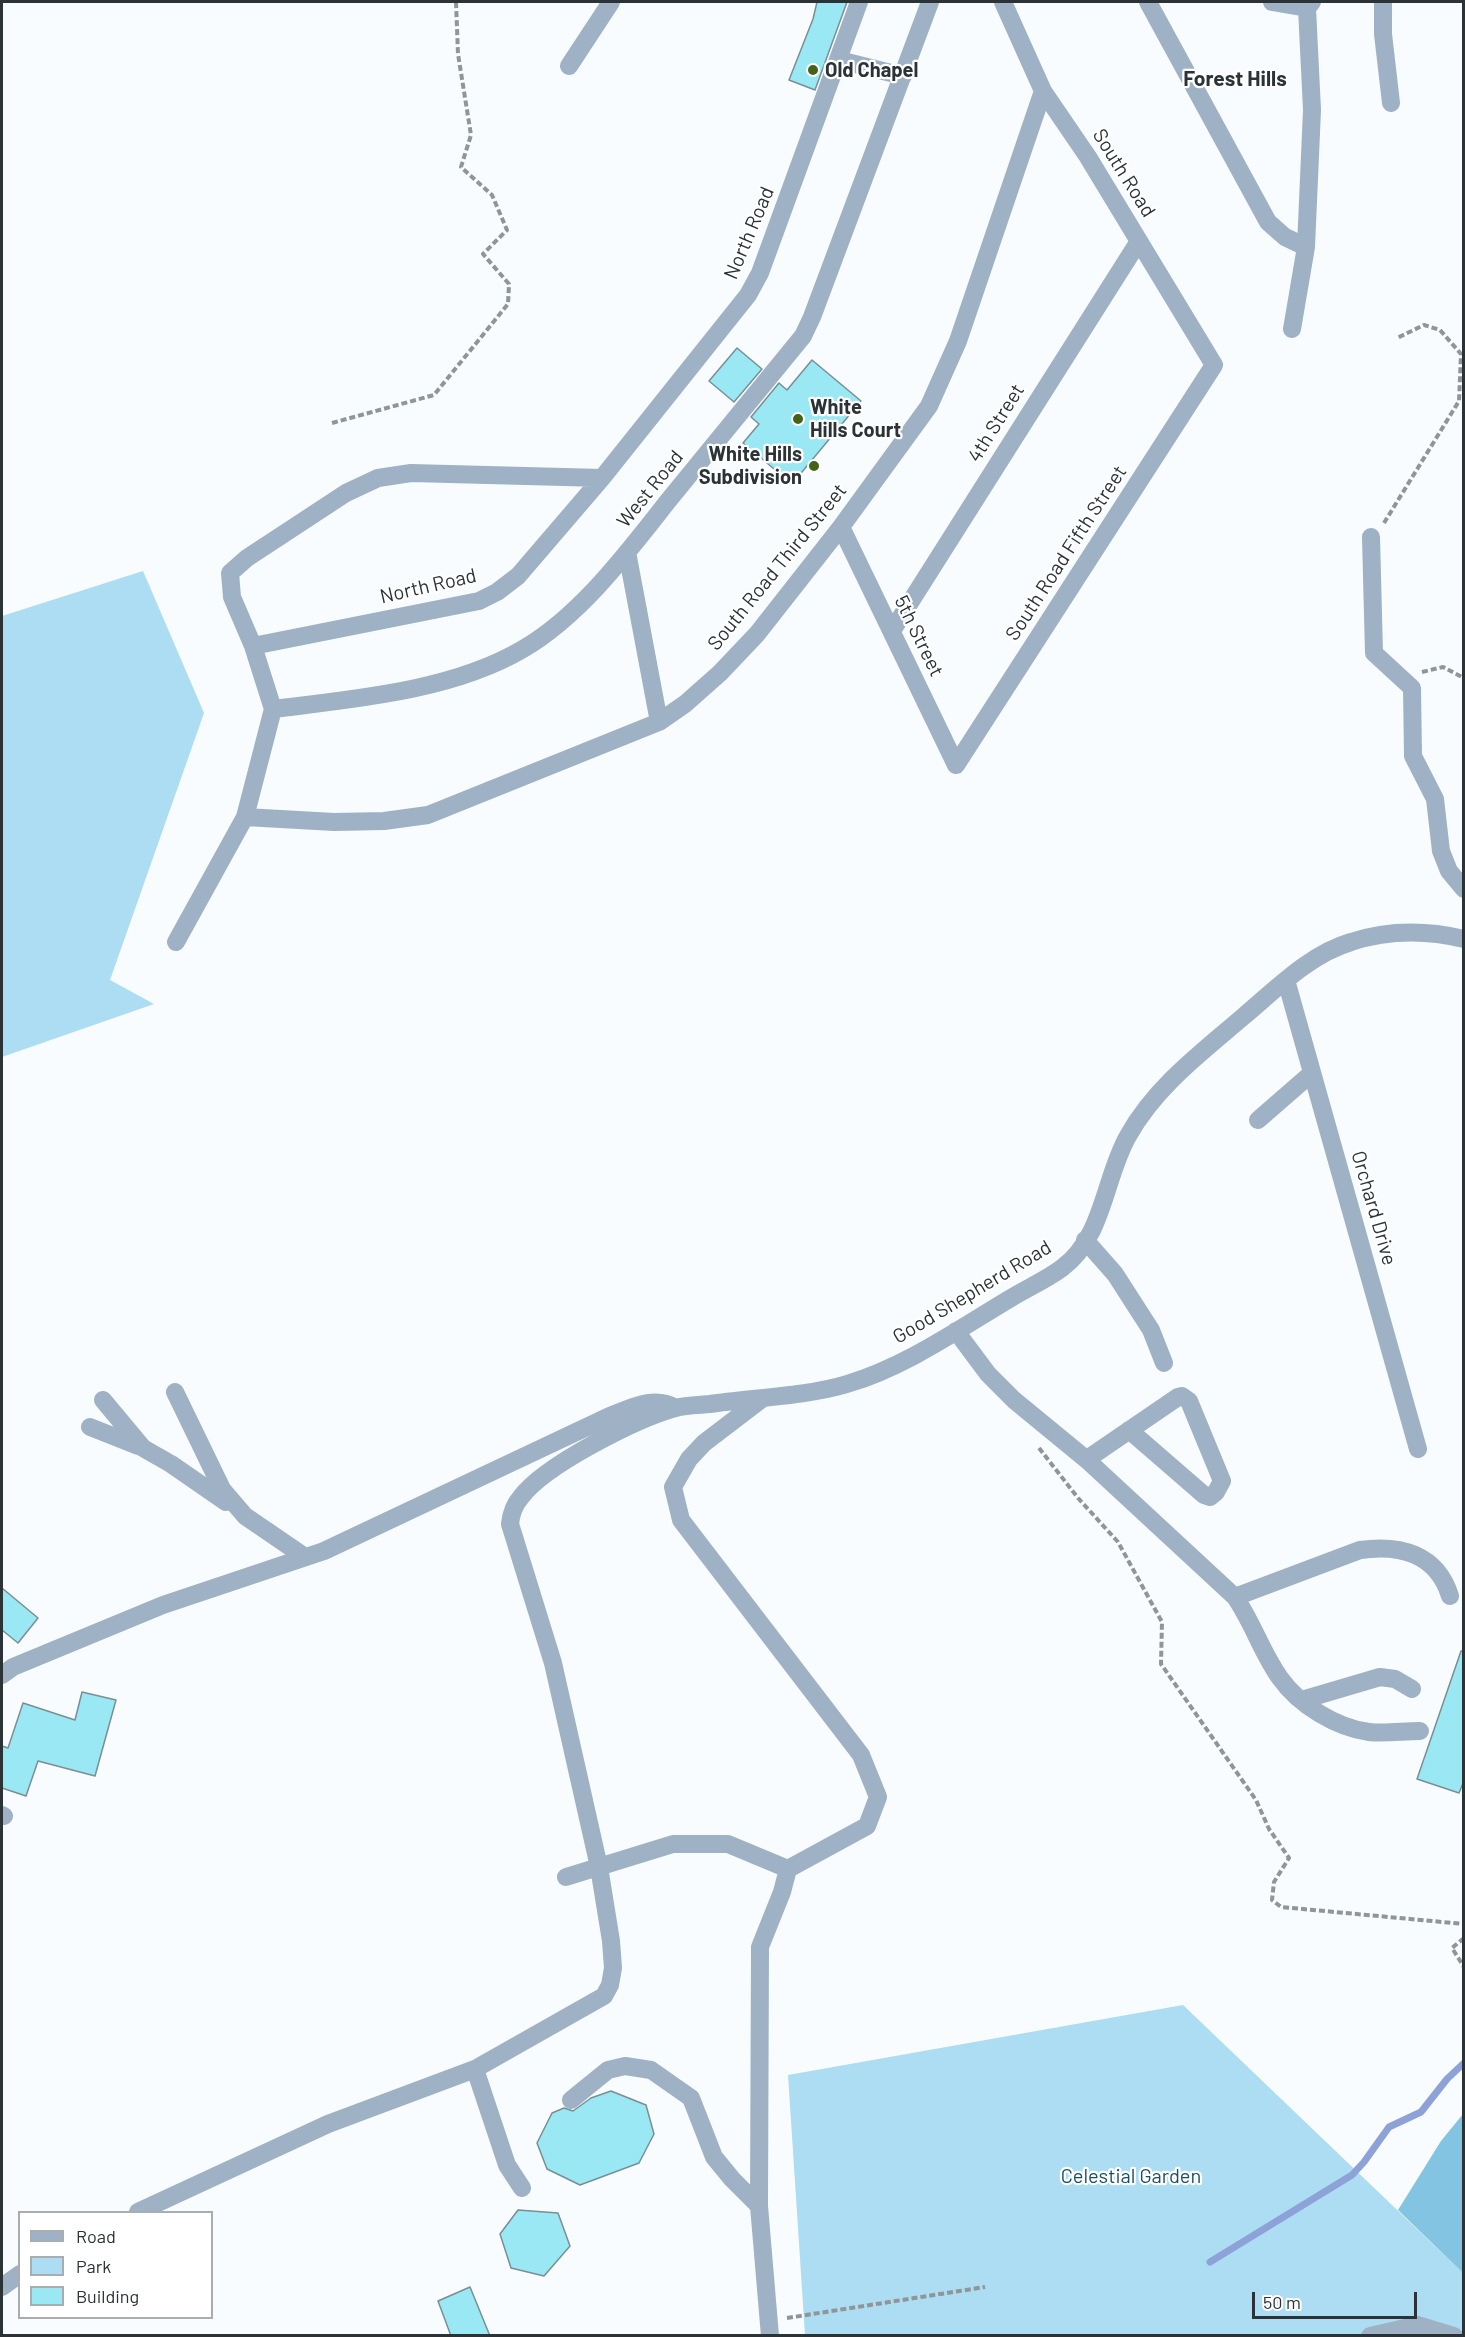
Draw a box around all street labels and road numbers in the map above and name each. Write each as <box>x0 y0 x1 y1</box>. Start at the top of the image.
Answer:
street label: South Road <box>1087 124 1161 222</box>
street label: North Road <box>719 183 779 283</box>
street label: 4th Street <box>963 379 1029 467</box>
street label: West Road <box>612 446 688 532</box>
street label: South Road Fifth Street <box>1000 461 1132 645</box>
street label: South Road Third Street <box>702 479 852 655</box>
street label: North Road <box>377 563 479 609</box>
street label: 5th Street <box>889 592 949 680</box>
street label: Orchard Drive <box>1346 1148 1402 1268</box>
street label: Good Shepherd Road <box>888 1235 1056 1349</box>

